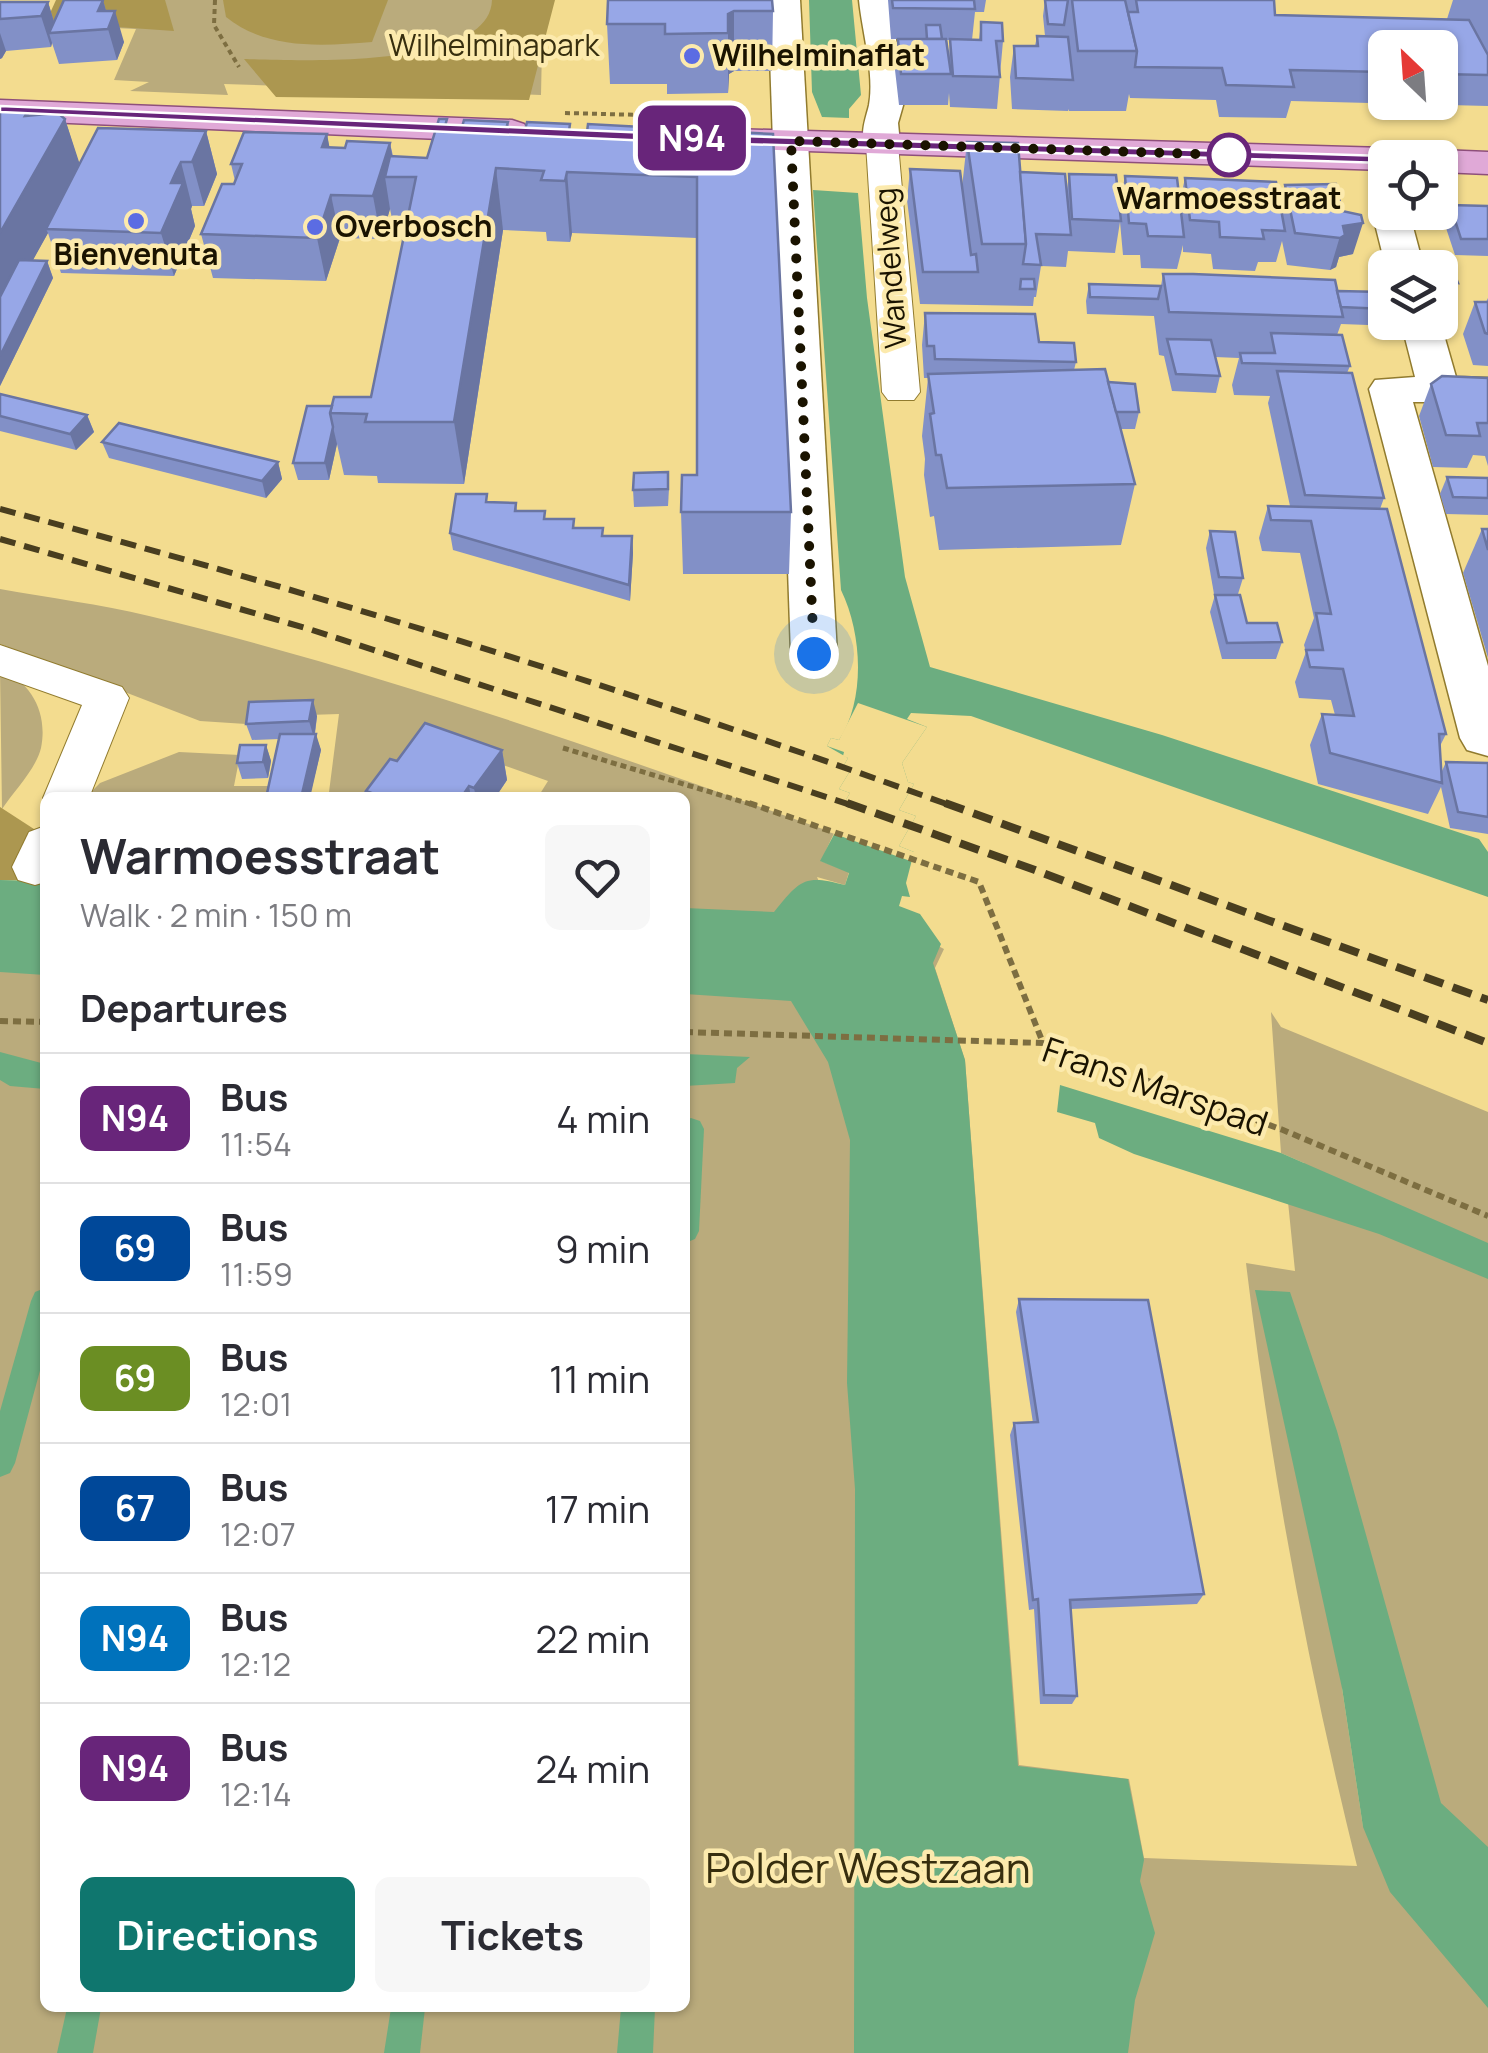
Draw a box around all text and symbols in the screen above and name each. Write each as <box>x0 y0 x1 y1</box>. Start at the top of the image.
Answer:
park label: Wilhelminapark <box>389 24 601 65</box>
north arrow <box>1368 30 1458 120</box>
map controls <box>1368 30 1458 340</box>
place label: Wilhelminaflat <box>712 34 925 75</box>
marker: Wilhelminaflat <box>681 45 703 67</box>
line badge: N94 <box>634 106 750 170</box>
text: N94 <box>658 114 726 162</box>
marker: Warmoesstraat <box>1208 134 1250 176</box>
button: locate <box>1368 140 1458 230</box>
place label: Warmoesstraat <box>1116 177 1342 218</box>
street label: Wandelweg <box>863 186 916 350</box>
place label: Overbosch <box>335 205 492 246</box>
marker: Bienvenuta <box>125 210 147 232</box>
marker: Overbosch <box>304 216 326 238</box>
place label: Bienvenuta <box>53 233 219 274</box>
button: layers <box>1368 250 1458 340</box>
your location <box>789 629 839 679</box>
text: Warmoesstraat <box>80 823 440 888</box>
button: heart <box>545 825 650 930</box>
text: Walk · 2 min · 150 m <box>80 893 352 937</box>
text: Departures <box>80 981 288 1033</box>
street label: Frans Marspad <box>1036 1025 1274 1147</box>
text: Bus <box>220 1070 288 1122</box>
text: 4 min <box>556 1092 650 1144</box>
text: N94 <box>101 1094 169 1142</box>
text: 11:54 <box>220 1122 292 1166</box>
text: Bus <box>220 1200 288 1252</box>
text: 9 min <box>555 1222 650 1274</box>
text: 69 <box>114 1224 156 1272</box>
text: 11:59 <box>220 1252 293 1296</box>
text: Bus <box>220 1330 288 1382</box>
text: 11 min <box>549 1352 650 1404</box>
text: 69 <box>114 1354 156 1402</box>
text: 12:01 <box>220 1382 292 1426</box>
text: Bus <box>220 1460 288 1512</box>
text: 17 min <box>545 1482 650 1534</box>
text: 67 <box>115 1484 155 1532</box>
text: 12:07 <box>220 1512 296 1556</box>
text: Bus <box>220 1590 288 1642</box>
text: 22 min <box>535 1612 650 1664</box>
text: N94 <box>101 1614 169 1662</box>
text: 12:12 <box>220 1642 291 1686</box>
text: Bus <box>220 1720 288 1772</box>
text: 24 min <box>535 1742 650 1794</box>
text: N94 <box>101 1744 169 1792</box>
text: 12:14 <box>220 1772 292 1816</box>
park label: Polder Westzaan <box>705 1838 1031 1896</box>
button: Directions <box>80 1877 355 1992</box>
button: Tickets <box>375 1877 650 1992</box>

